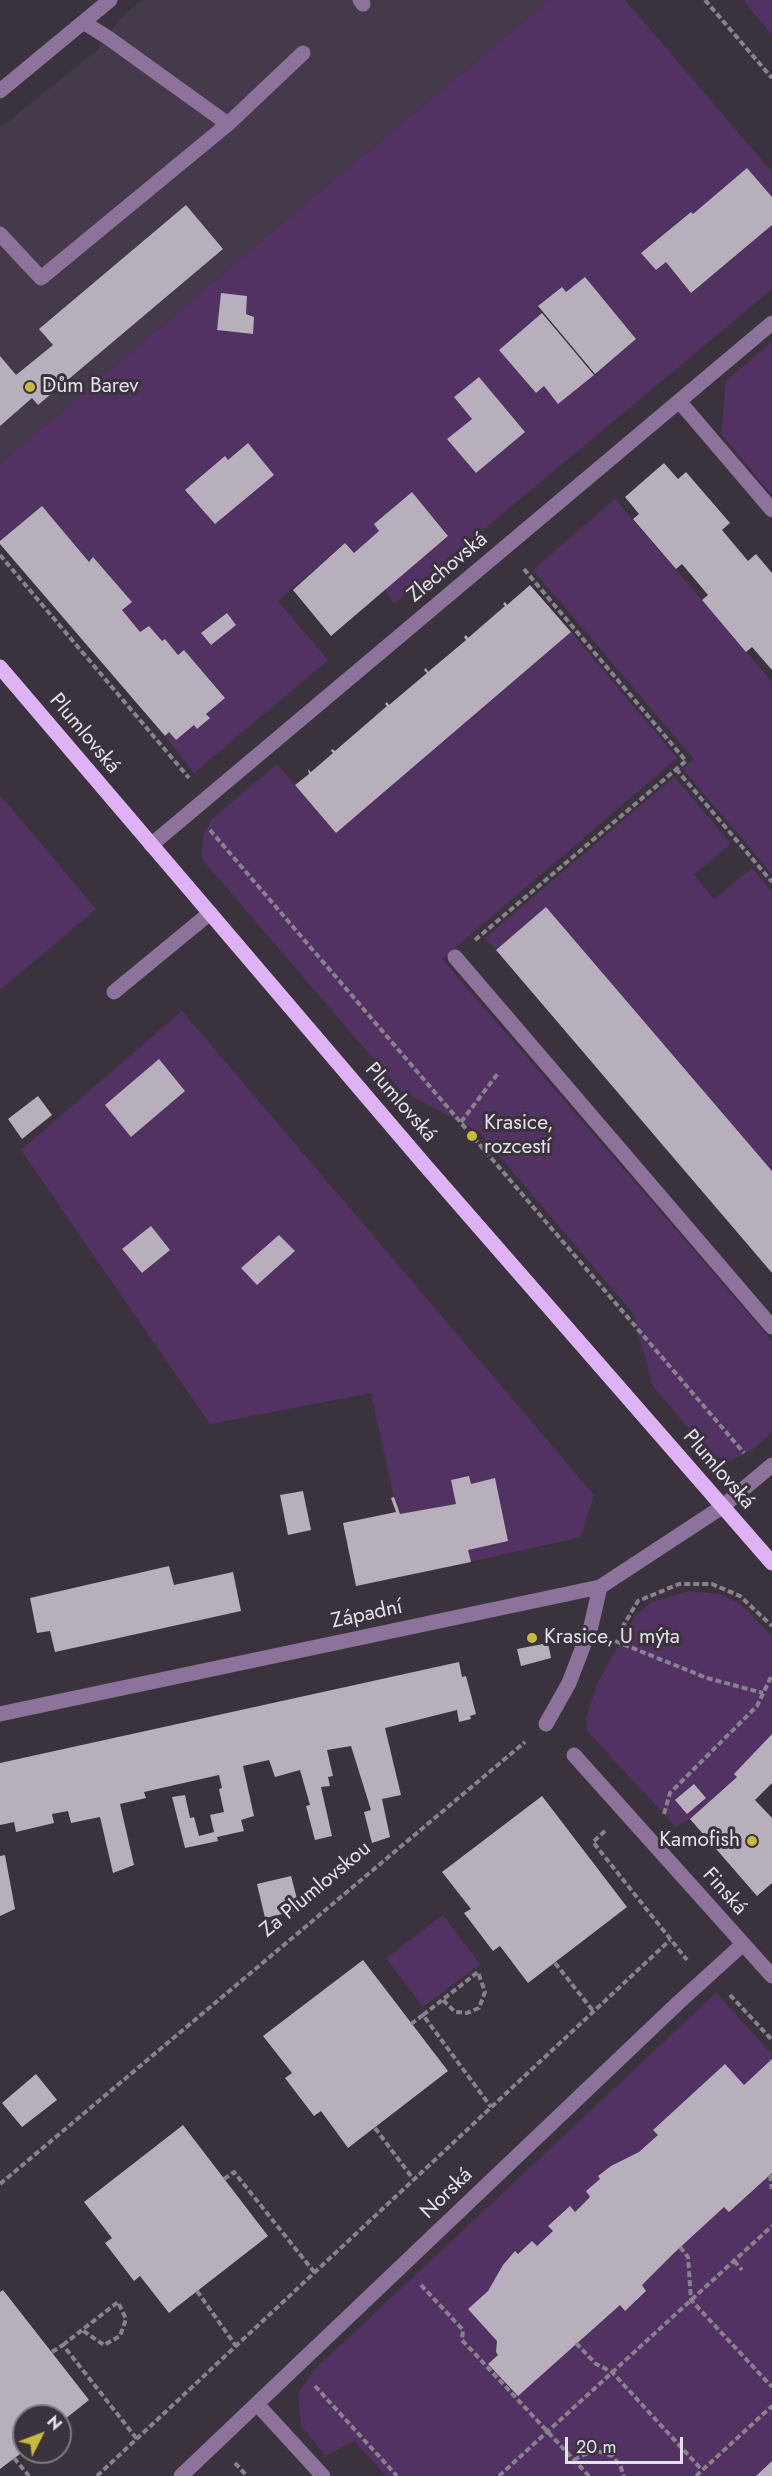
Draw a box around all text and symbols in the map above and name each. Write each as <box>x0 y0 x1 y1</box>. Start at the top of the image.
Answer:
place label: Dům Barev <box>42 374 138 400</box>
marker: Dům Barev <box>23 380 37 394</box>
street label: Zlechovská <box>403 527 493 609</box>
street label: Plumlovská <box>43 689 125 779</box>
street label: Plumlovská <box>359 1058 441 1148</box>
place label: Krasice, rozcestí <box>484 1111 553 1161</box>
marker: Krasice, rozcestí <box>465 1129 479 1143</box>
street label: Plumlovská <box>677 1425 759 1515</box>
street label: Západní <box>329 1595 405 1635</box>
place label: Krasice, U mýta <box>544 1625 680 1651</box>
marker: Krasice, U mýta <box>525 1631 539 1645</box>
place label: Kamofish <box>659 1828 740 1854</box>
marker: Kamofish <box>745 1834 759 1848</box>
street label: Za Plumlovskou <box>256 1836 376 1944</box>
street label: Finská <box>696 1863 752 1921</box>
street label: Norská <box>416 2163 478 2225</box>
north arrow <box>12 2404 72 2464</box>
text: N <box>41 2411 67 2435</box>
scale bar <box>568 2425 686 2463</box>
text: 20 m <box>576 2434 616 2460</box>

